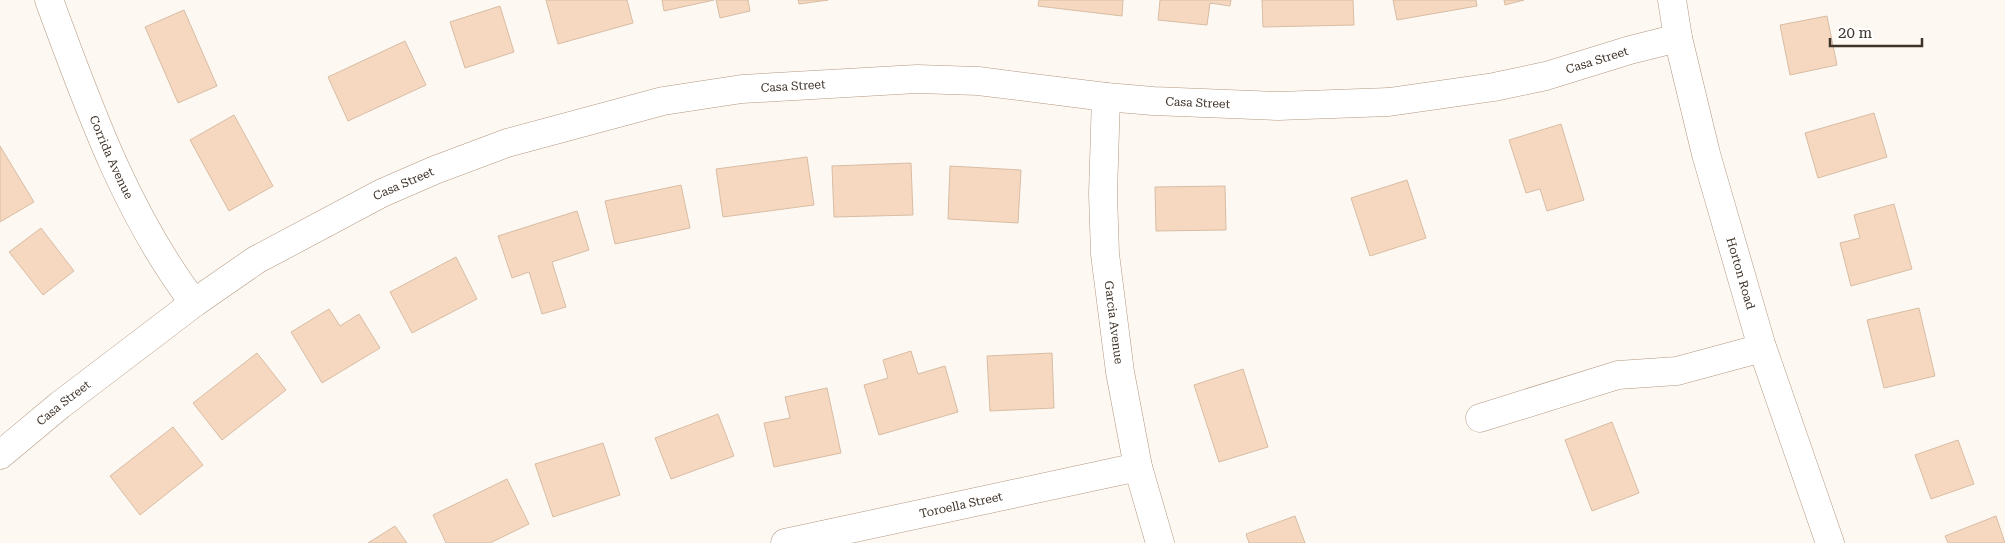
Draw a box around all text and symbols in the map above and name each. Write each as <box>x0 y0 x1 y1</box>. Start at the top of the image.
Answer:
scale bar <box>1830 15 1922 47</box>
text: 20 m <box>1838 24 1873 42</box>
street label: Casa Street <box>1564 44 1630 76</box>
street label: Casa Street <box>760 77 826 95</box>
street label: Casa Street <box>1165 94 1231 111</box>
street label: Corrida Avenue <box>86 113 136 202</box>
street label: Casa Street <box>371 164 436 203</box>
street label: Horton Road <box>1723 236 1758 311</box>
street label: Garcia Avenue <box>1101 280 1126 365</box>
street label: Casa Street <box>34 377 94 429</box>
street label: Toroella Street <box>918 489 1004 521</box>

